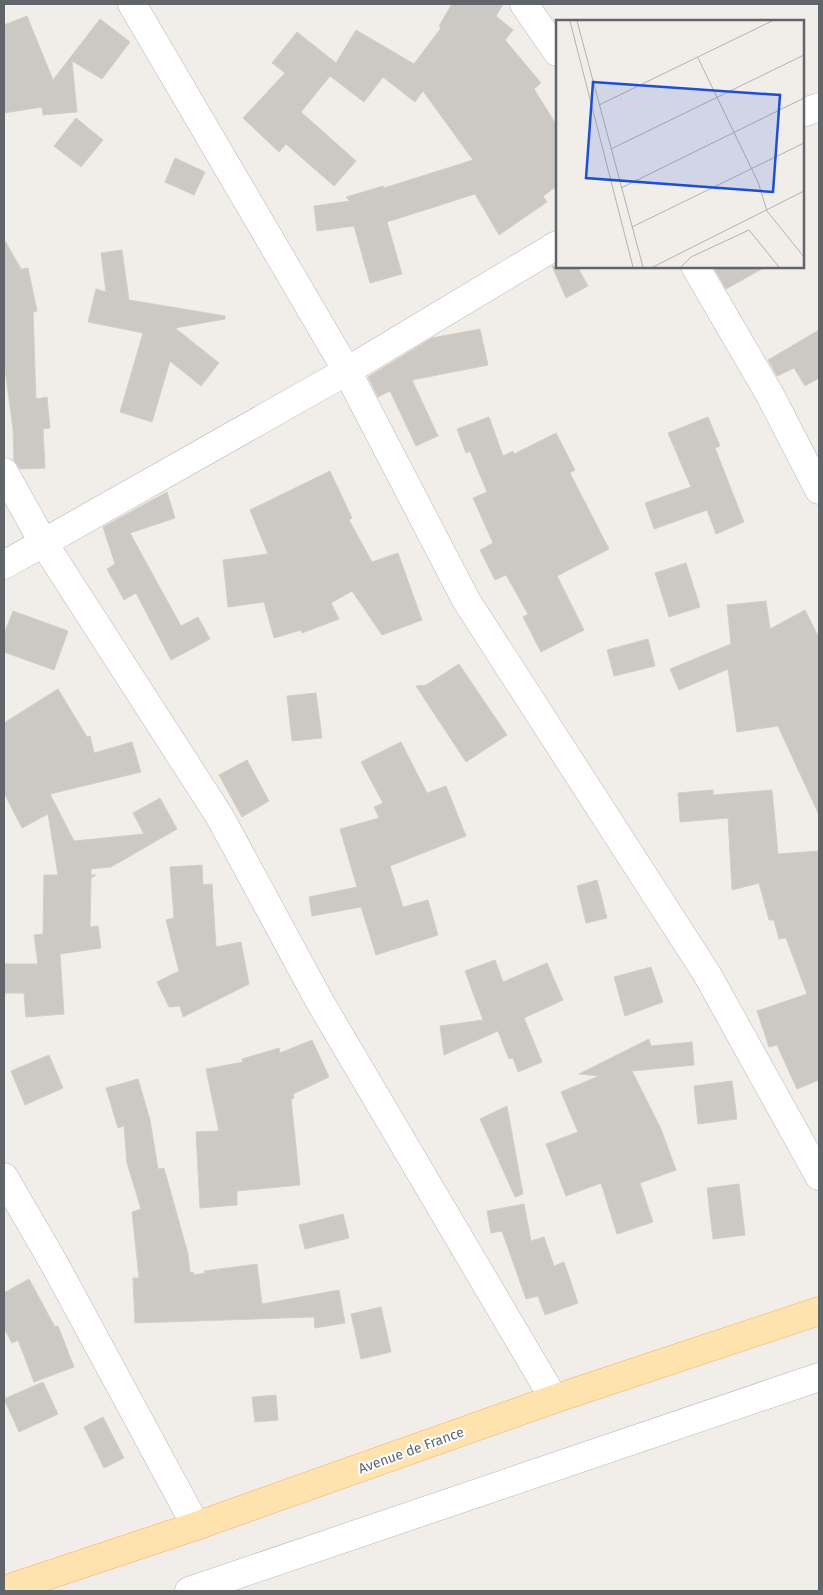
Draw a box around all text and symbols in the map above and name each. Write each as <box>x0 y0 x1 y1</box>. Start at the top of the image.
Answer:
inset map <box>556 20 803 268</box>
street label: Avenue de France <box>356 1423 466 1477</box>

